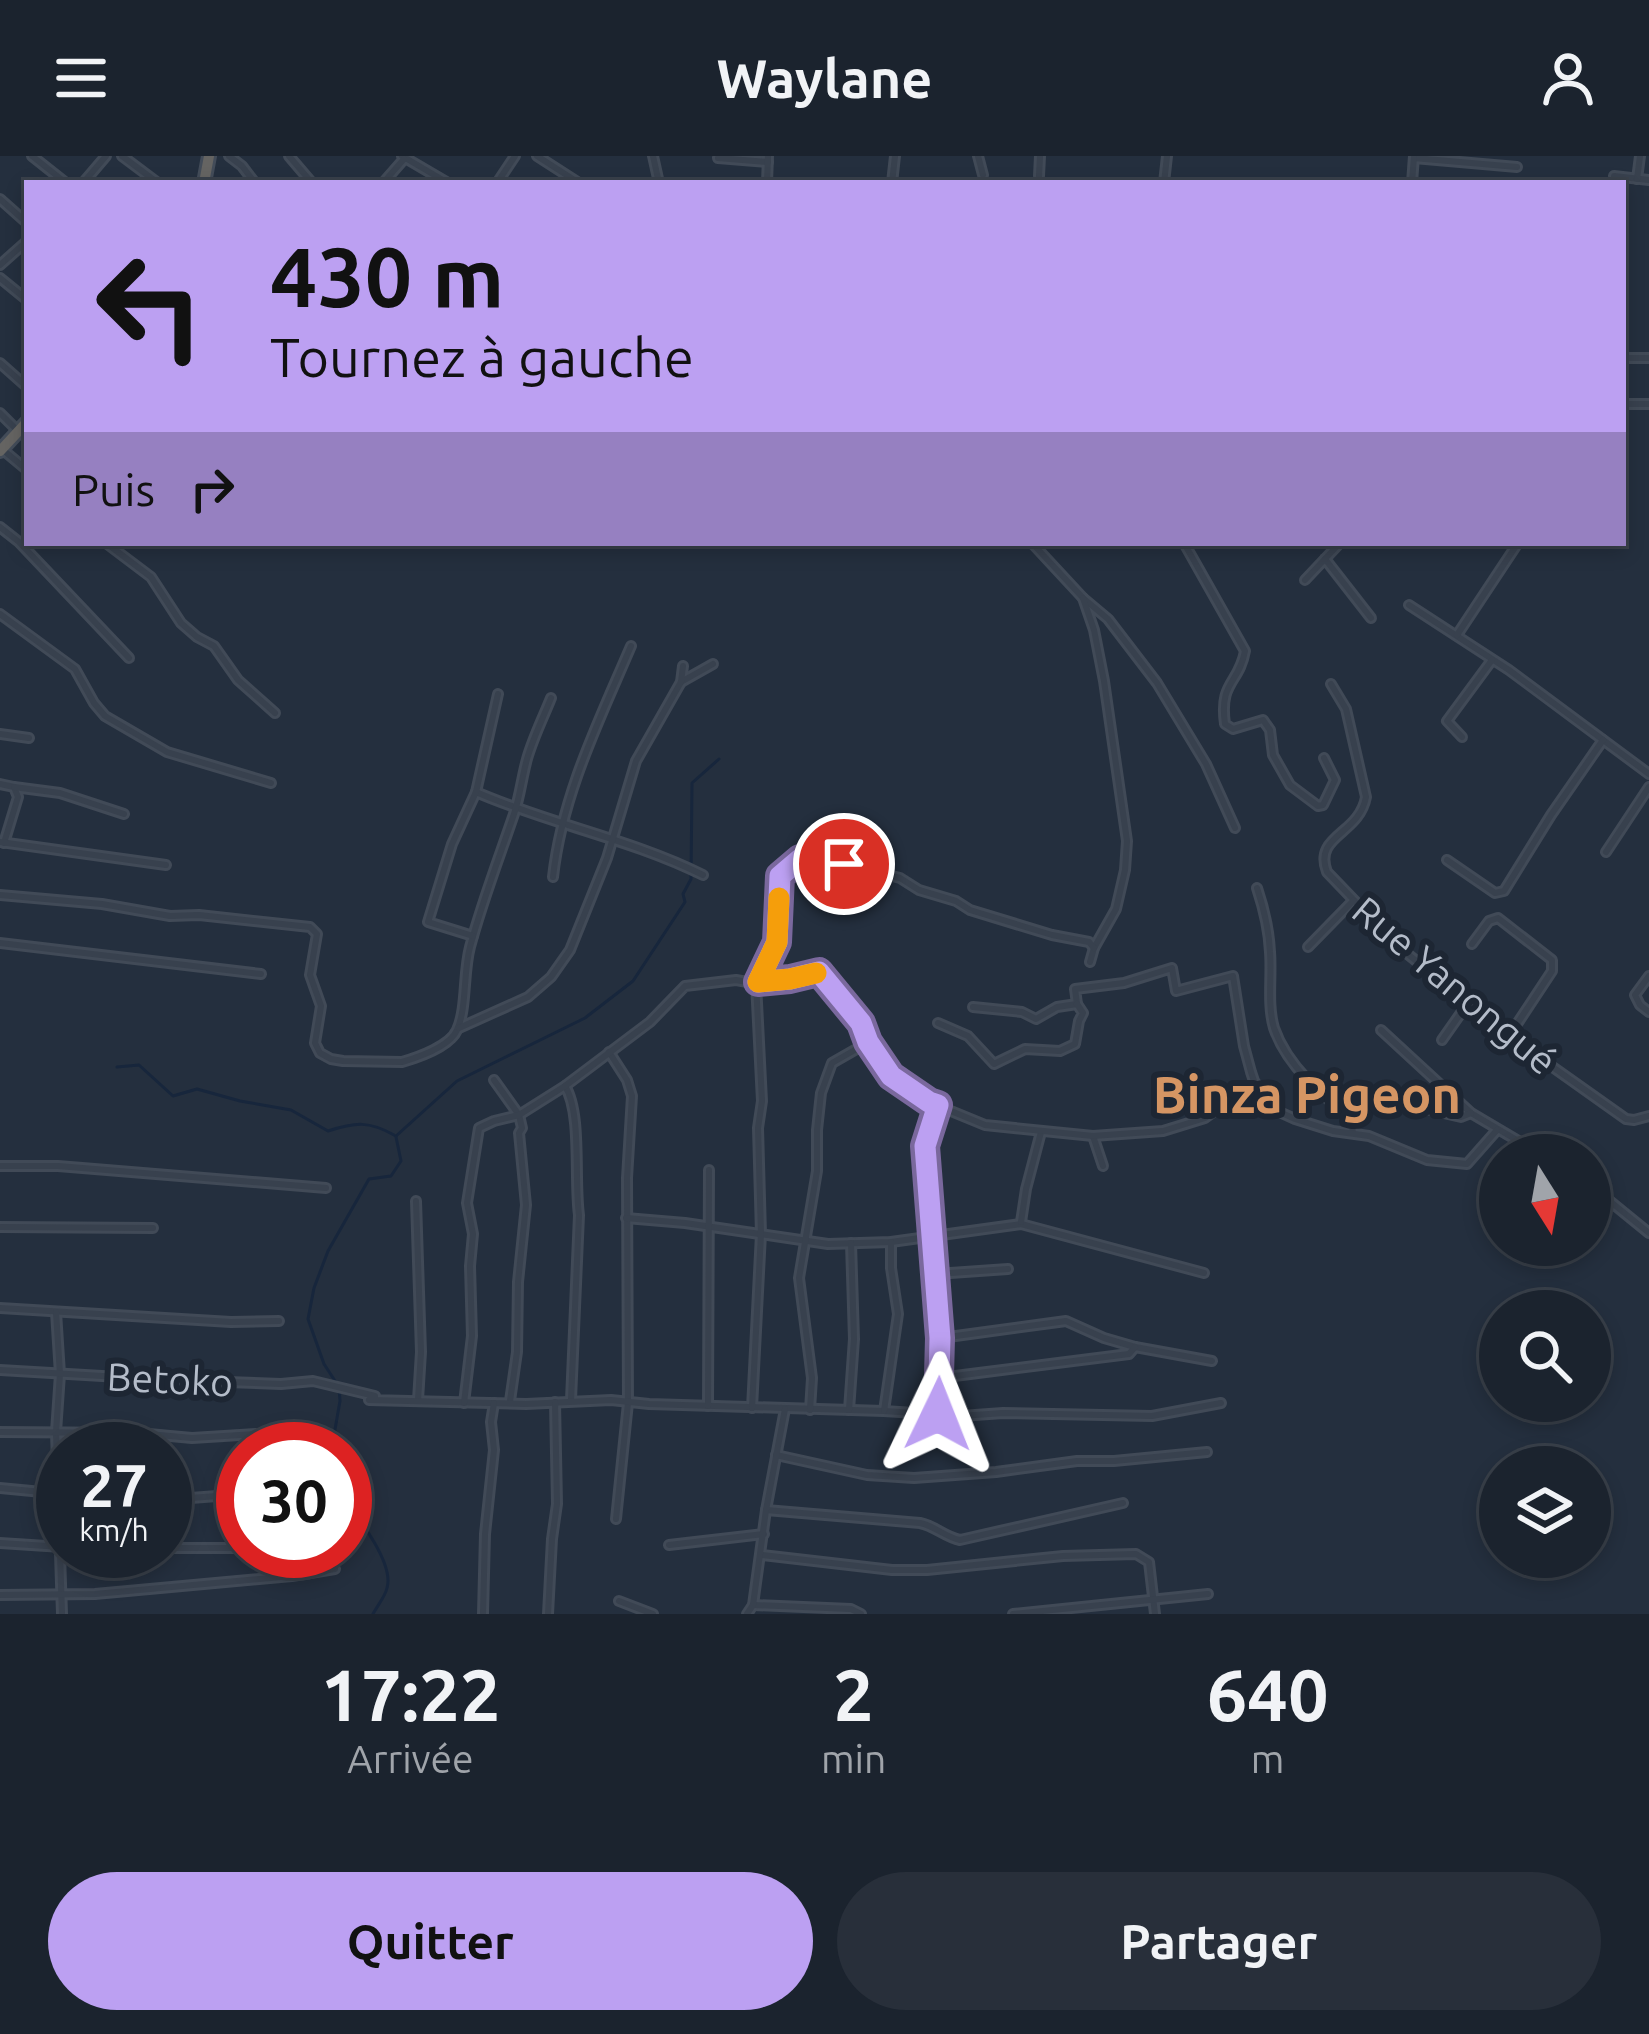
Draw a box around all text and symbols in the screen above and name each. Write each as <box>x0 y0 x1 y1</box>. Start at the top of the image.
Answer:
icon: menu <box>48 45 114 111</box>
icon: person <box>1535 45 1601 111</box>
text: Waylane <box>717 48 932 108</box>
icon: left <box>72 228 228 384</box>
text: 430 m <box>270 229 504 323</box>
text: Tournez à gauche <box>270 327 694 387</box>
icon: right <box>179 456 245 522</box>
text: Puis <box>72 464 155 515</box>
pin <box>793 813 895 915</box>
icon: arrive <box>811 831 877 897</box>
street label: Rue Yanongué <box>1345 888 1565 1082</box>
district label: Binza Pigeon <box>1153 1065 1461 1123</box>
north arrow <box>1479 1134 1611 1266</box>
map controls <box>1479 1134 1611 1578</box>
button: search <box>1479 1290 1611 1422</box>
position arrow <box>875 1351 1001 1477</box>
street label: Betoko <box>106 1354 234 1404</box>
speed limit sign: 30 <box>216 1422 372 1578</box>
button: layers <box>1479 1446 1611 1578</box>
text: 27 <box>80 1451 148 1518</box>
text: km/h <box>79 1513 149 1547</box>
text: 17:22 <box>320 1654 501 1735</box>
text: 2 <box>833 1654 874 1735</box>
text: 640 <box>1207 1654 1329 1735</box>
text: Arrivée <box>347 1737 474 1780</box>
text: min <box>821 1737 886 1780</box>
text: m <box>1251 1737 1284 1780</box>
button: Quitter <box>48 1872 813 2010</box>
button: Partager <box>837 1872 1601 2010</box>

